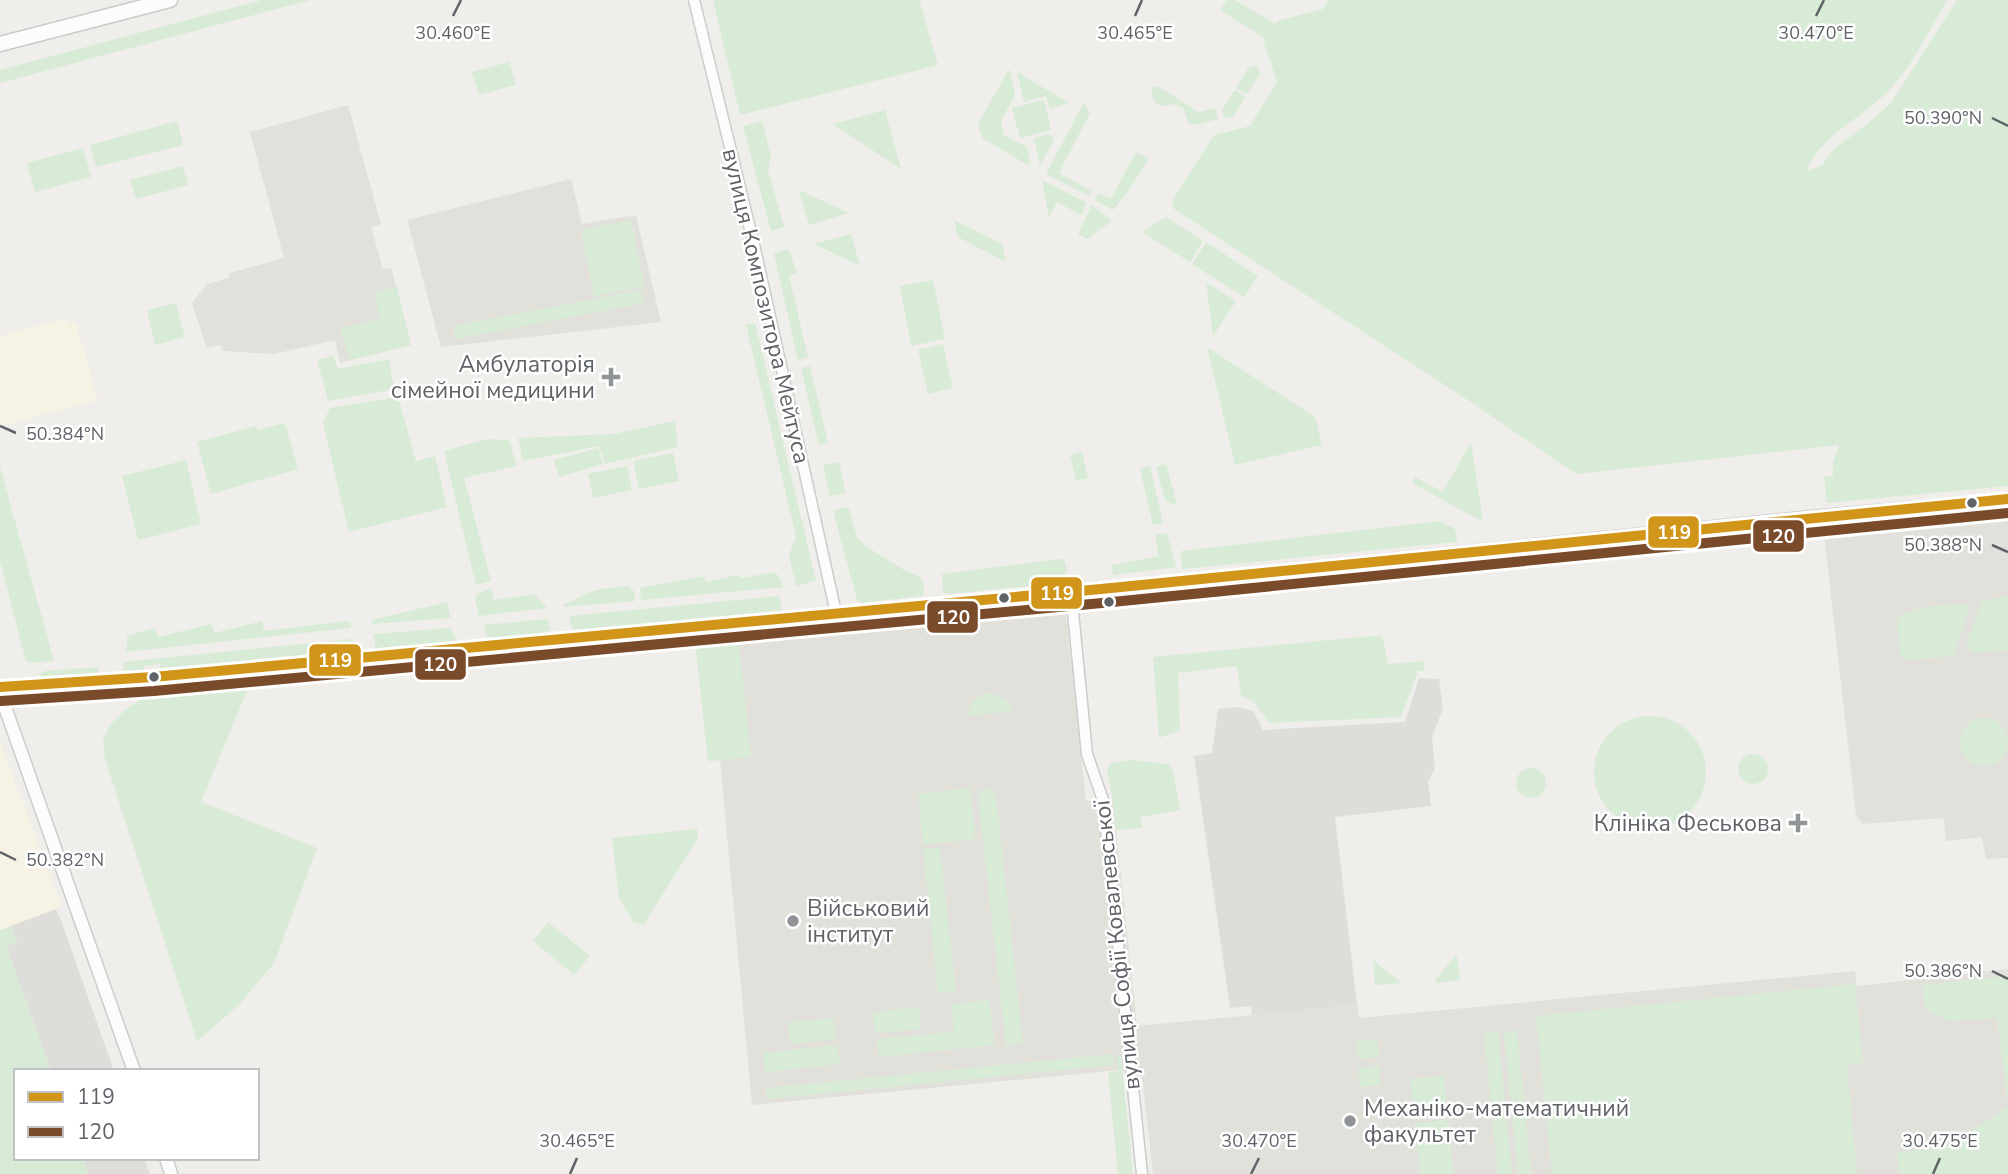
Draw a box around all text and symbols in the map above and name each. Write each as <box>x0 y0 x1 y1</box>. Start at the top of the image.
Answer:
text: 30.460°E <box>415 21 491 45</box>
text: 30.465°E <box>1097 21 1173 45</box>
text: 30.470°E <box>1778 21 1854 45</box>
text: 50.390°N <box>1904 106 1982 130</box>
street label: вулиця Композитора Мейтуса <box>715 145 817 467</box>
place label: Амбулаторія сімейної медицини <box>391 349 595 406</box>
marker: Амбулаторія сімейної медицини <box>601 367 621 387</box>
text: 50.384°N <box>26 422 104 446</box>
unlabelled marker <box>1965 496 1979 510</box>
line badge: 119 <box>1647 515 1700 549</box>
line badge: 120 <box>1752 519 1805 553</box>
text: 119 <box>1657 520 1691 546</box>
text: 120 <box>1761 524 1795 550</box>
text: 50.388°N <box>1904 533 1982 557</box>
line badge: 119 <box>1030 576 1083 610</box>
text: 119 <box>1040 581 1074 607</box>
unlabelled marker <box>997 591 1011 605</box>
unlabelled marker <box>1102 595 1116 609</box>
line badge: 120 <box>926 600 979 634</box>
text: 120 <box>936 605 970 631</box>
line badge: 119 <box>308 643 362 677</box>
text: 119 <box>318 648 352 674</box>
line badge: 120 <box>414 648 467 681</box>
text: 120 <box>423 652 457 678</box>
unlabelled marker <box>147 670 161 684</box>
street label: вулиця Софії Ковалевської <box>1086 798 1148 1091</box>
place label: Клініка Феськова <box>1594 808 1782 839</box>
marker: Клініка Феськова <box>1788 813 1808 833</box>
text: 50.382°N <box>26 848 104 872</box>
place label: Військовий інститут <box>807 893 929 950</box>
marker: Військовий інститут <box>785 913 801 929</box>
text: 50.386°N <box>1904 959 1982 983</box>
legend <box>14 1069 259 1160</box>
text: 119 <box>77 1083 115 1111</box>
place label: Механіко-математичний факультет <box>1364 1093 1629 1150</box>
marker: Механіко-математичний факультет <box>1342 1113 1358 1129</box>
text: 120 <box>77 1118 115 1146</box>
text: 30.465°E <box>539 1129 615 1153</box>
text: 30.470°E <box>1221 1129 1297 1153</box>
text: 30.475°E <box>1902 1129 1978 1153</box>

